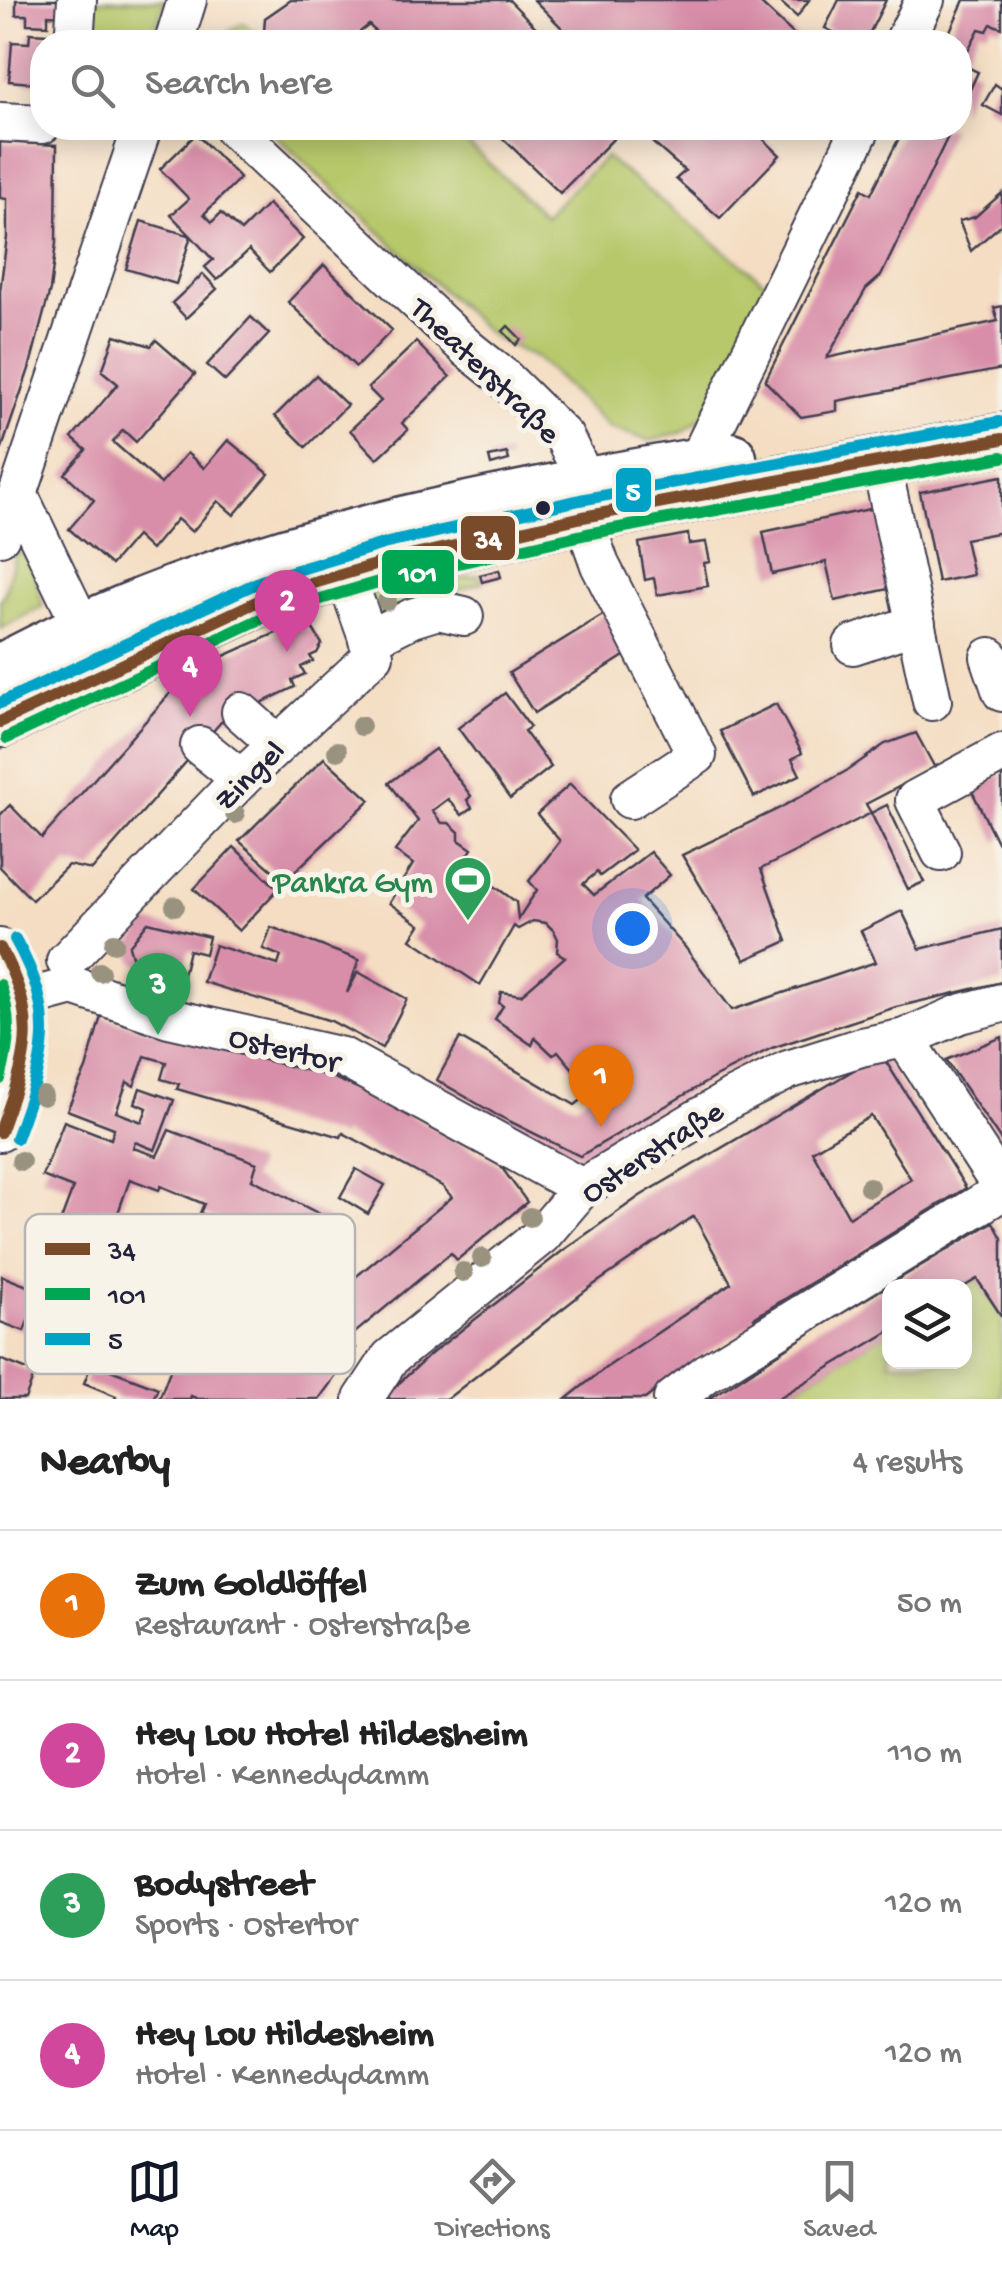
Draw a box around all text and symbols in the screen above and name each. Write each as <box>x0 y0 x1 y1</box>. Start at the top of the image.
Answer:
search box <box>30 30 972 140</box>
icon: search <box>65 58 120 113</box>
text: Search here <box>145 63 332 107</box>
street label: Theaterstraße <box>399 290 567 454</box>
line badge: 5 <box>614 466 653 514</box>
text: 5 <box>626 478 641 511</box>
unlabelled marker <box>533 498 553 518</box>
line badge: 34 <box>459 514 517 562</box>
text: 34 <box>473 526 503 559</box>
line badge: 101 <box>380 548 456 596</box>
text: 101 <box>398 560 437 593</box>
pin: 2 <box>254 570 320 652</box>
pin: 4 <box>158 634 222 717</box>
street label: Zingel <box>208 734 295 821</box>
sports icon: Pankra Gym <box>442 854 494 922</box>
place label: Pankra Gym <box>272 866 433 904</box>
your location <box>607 903 658 954</box>
pin: 3 <box>126 952 190 1035</box>
street label: Ostertor <box>224 1020 346 1085</box>
pin: 1 <box>568 1044 634 1127</box>
street label: Osterstraße <box>576 1094 732 1214</box>
legend <box>25 1214 355 1374</box>
text: 34 <box>107 1237 136 1270</box>
map controls <box>882 1279 972 1369</box>
button: layers <box>882 1279 972 1369</box>
text: 101 <box>107 1282 147 1315</box>
text: 5 <box>108 1327 123 1360</box>
text: Nearby <box>40 1440 170 1489</box>
text: 4 results <box>853 1445 962 1483</box>
text: Zum Goldlöffel <box>135 1564 367 1608</box>
text: 1 <box>66 1586 79 1624</box>
text: 50 m <box>897 1586 962 1624</box>
text: Restaurant · Osterstraße <box>135 1608 470 1646</box>
text: Hey Lou Hotel Hildesheim <box>135 1714 528 1758</box>
text: 2 <box>65 1736 80 1774</box>
text: 110 m <box>888 1736 962 1774</box>
text: Hotel · Kennedydamm <box>135 1758 429 1796</box>
text: Bodystreet <box>135 1864 313 1908</box>
text: 3 <box>64 1886 81 1924</box>
text: 120 m <box>885 1886 962 1924</box>
text: Sports · Ostertor <box>135 1908 357 1946</box>
text: Hey Lou Hildesheim <box>135 2014 434 2058</box>
text: 4 <box>65 2036 80 2074</box>
text: 120 m <box>885 2036 962 2074</box>
text: Hotel · Kennedydamm <box>135 2058 429 2096</box>
tab: Map <box>127 2154 182 2247</box>
tab: Directions <box>436 2154 550 2247</box>
tab: Saved <box>803 2154 875 2247</box>

